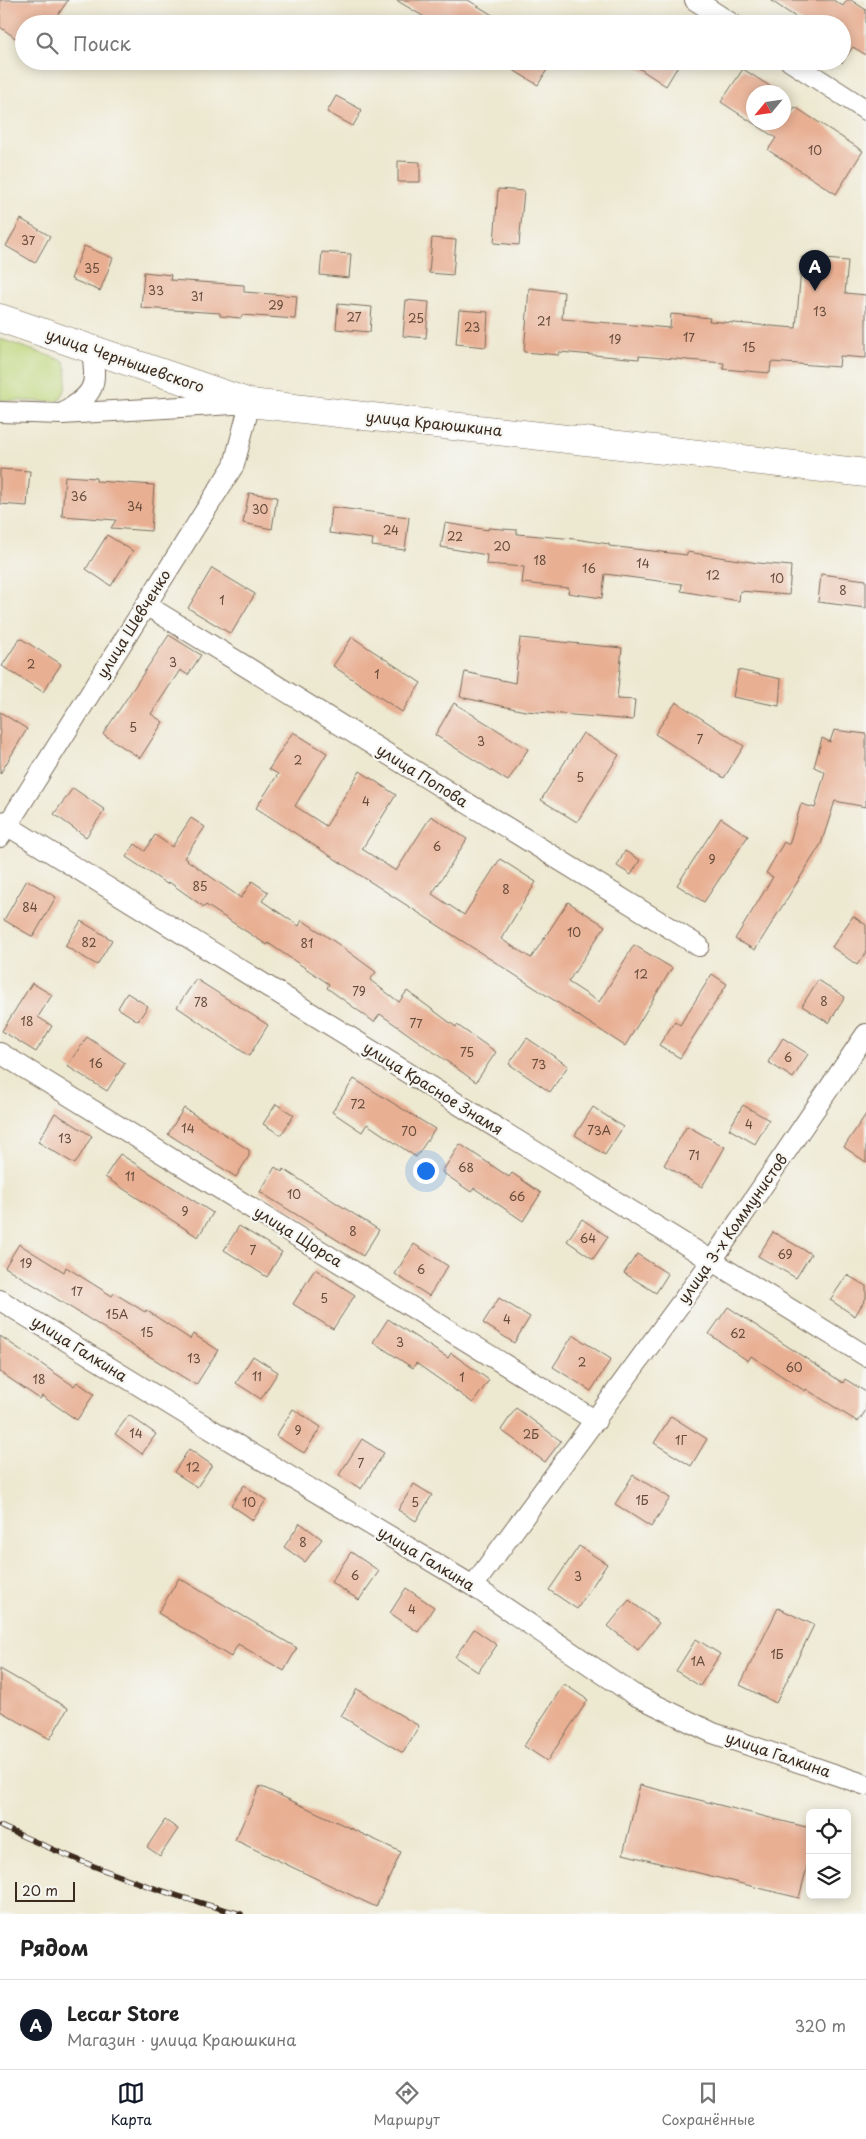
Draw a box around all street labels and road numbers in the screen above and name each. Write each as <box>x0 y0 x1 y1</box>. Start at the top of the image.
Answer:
street label: улица Чернышевского <box>43 322 208 398</box>
street label: улица Краюшкина <box>365 404 504 441</box>
street label: улица Шевченко <box>90 564 175 682</box>
street label: улица Попова <box>373 737 474 812</box>
street label: улица Красное Знамя <box>359 1035 508 1140</box>
street label: улица 3-х Коммунистов <box>671 1148 792 1308</box>
street label: улица Щорса <box>250 1199 348 1272</box>
street label: улица Галкина <box>27 1309 133 1387</box>
street label: улица Галкина <box>374 1520 480 1596</box>
street label: улица Галкина <box>723 1725 835 1782</box>

